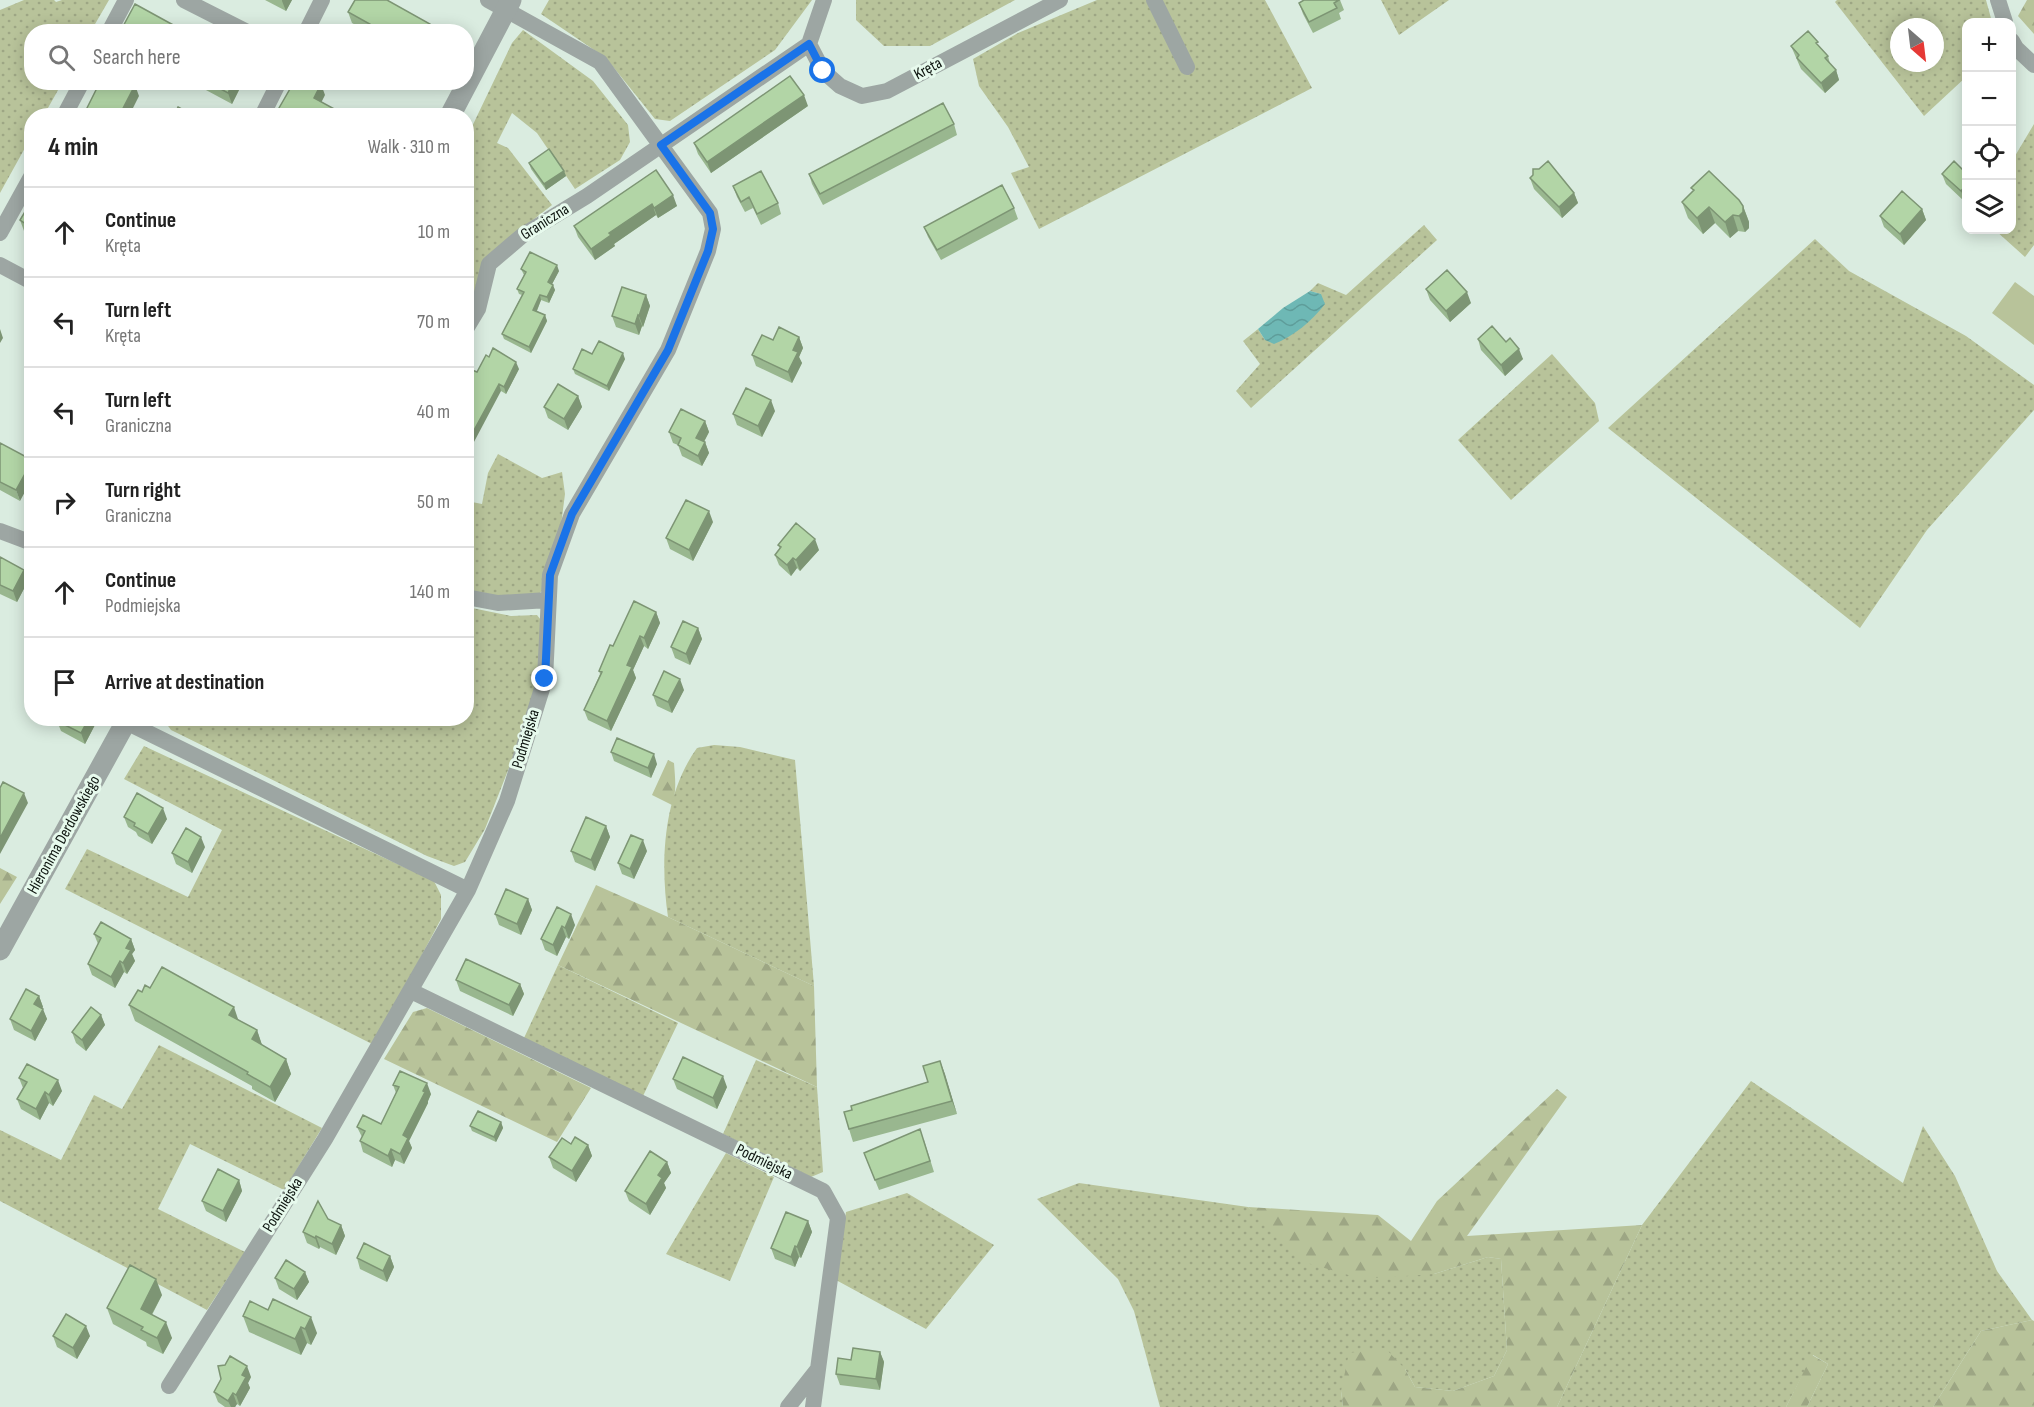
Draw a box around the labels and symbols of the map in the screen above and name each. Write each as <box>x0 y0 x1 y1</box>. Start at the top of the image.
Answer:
north arrow <box>1890 18 1944 72</box>
street label: Kręta <box>911 54 945 84</box>
route start <box>809 57 835 83</box>
street label: Graniczna <box>517 200 573 244</box>
route end <box>531 665 557 691</box>
street label: Podmiejska <box>508 707 544 771</box>
street label: Hieronima Derdowskiego <box>24 772 104 898</box>
street label: Podmiejska <box>733 1140 795 1184</box>
street label: Podmiejska <box>259 1174 307 1236</box>

